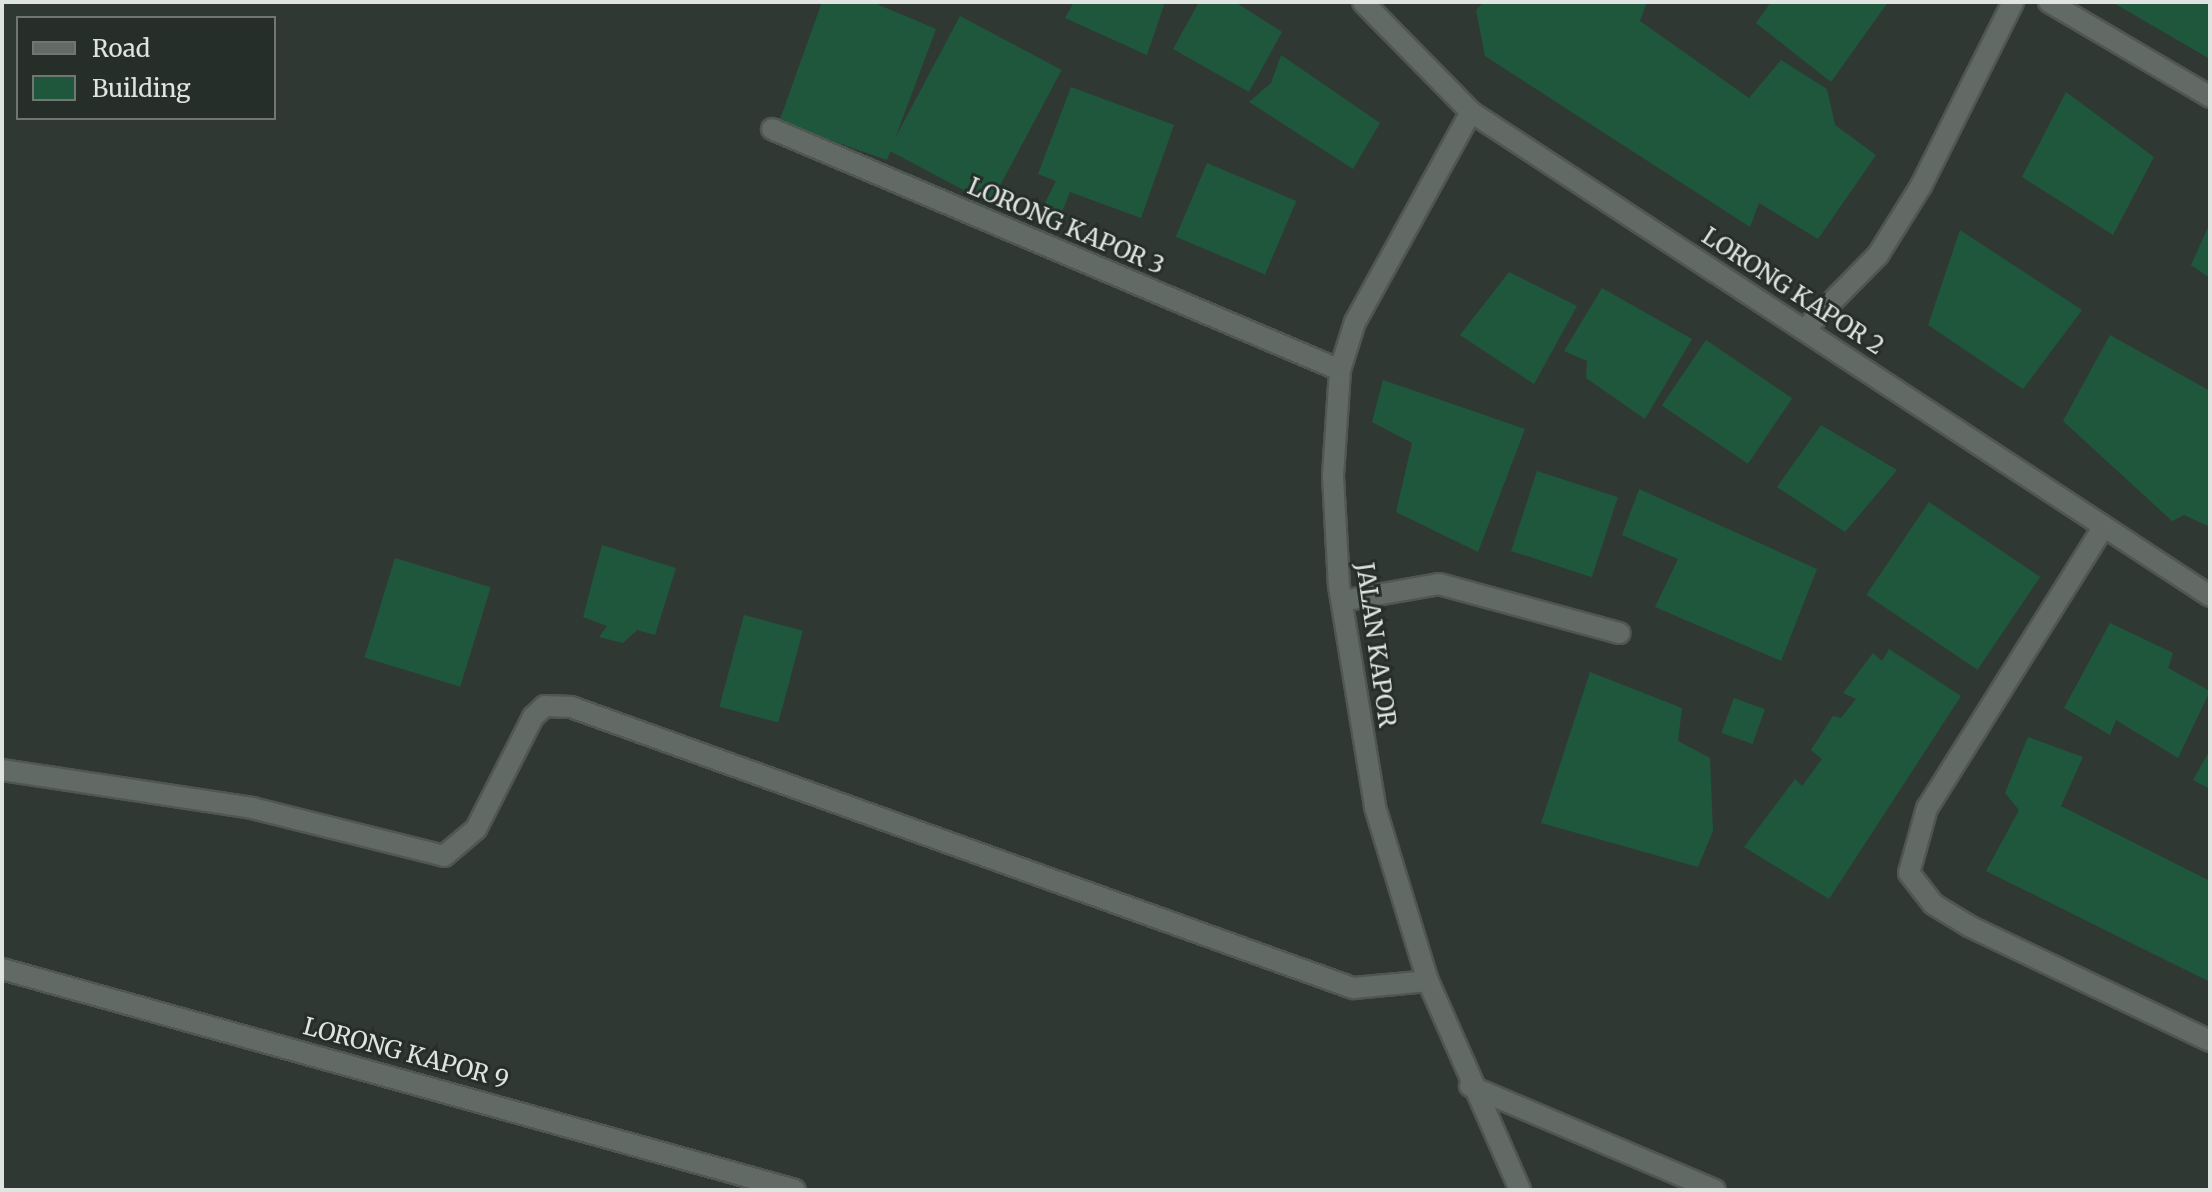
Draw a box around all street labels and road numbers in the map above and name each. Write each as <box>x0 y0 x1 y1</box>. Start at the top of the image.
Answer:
street label: LORONG KAPOR 3 <box>963 172 1169 280</box>
street label: LORONG KAPOR 2 <box>1697 221 1889 361</box>
street label: JALAN KAPOR <box>1350 561 1402 729</box>
street label: LORONG KAPOR 9 <box>300 1012 512 1094</box>

